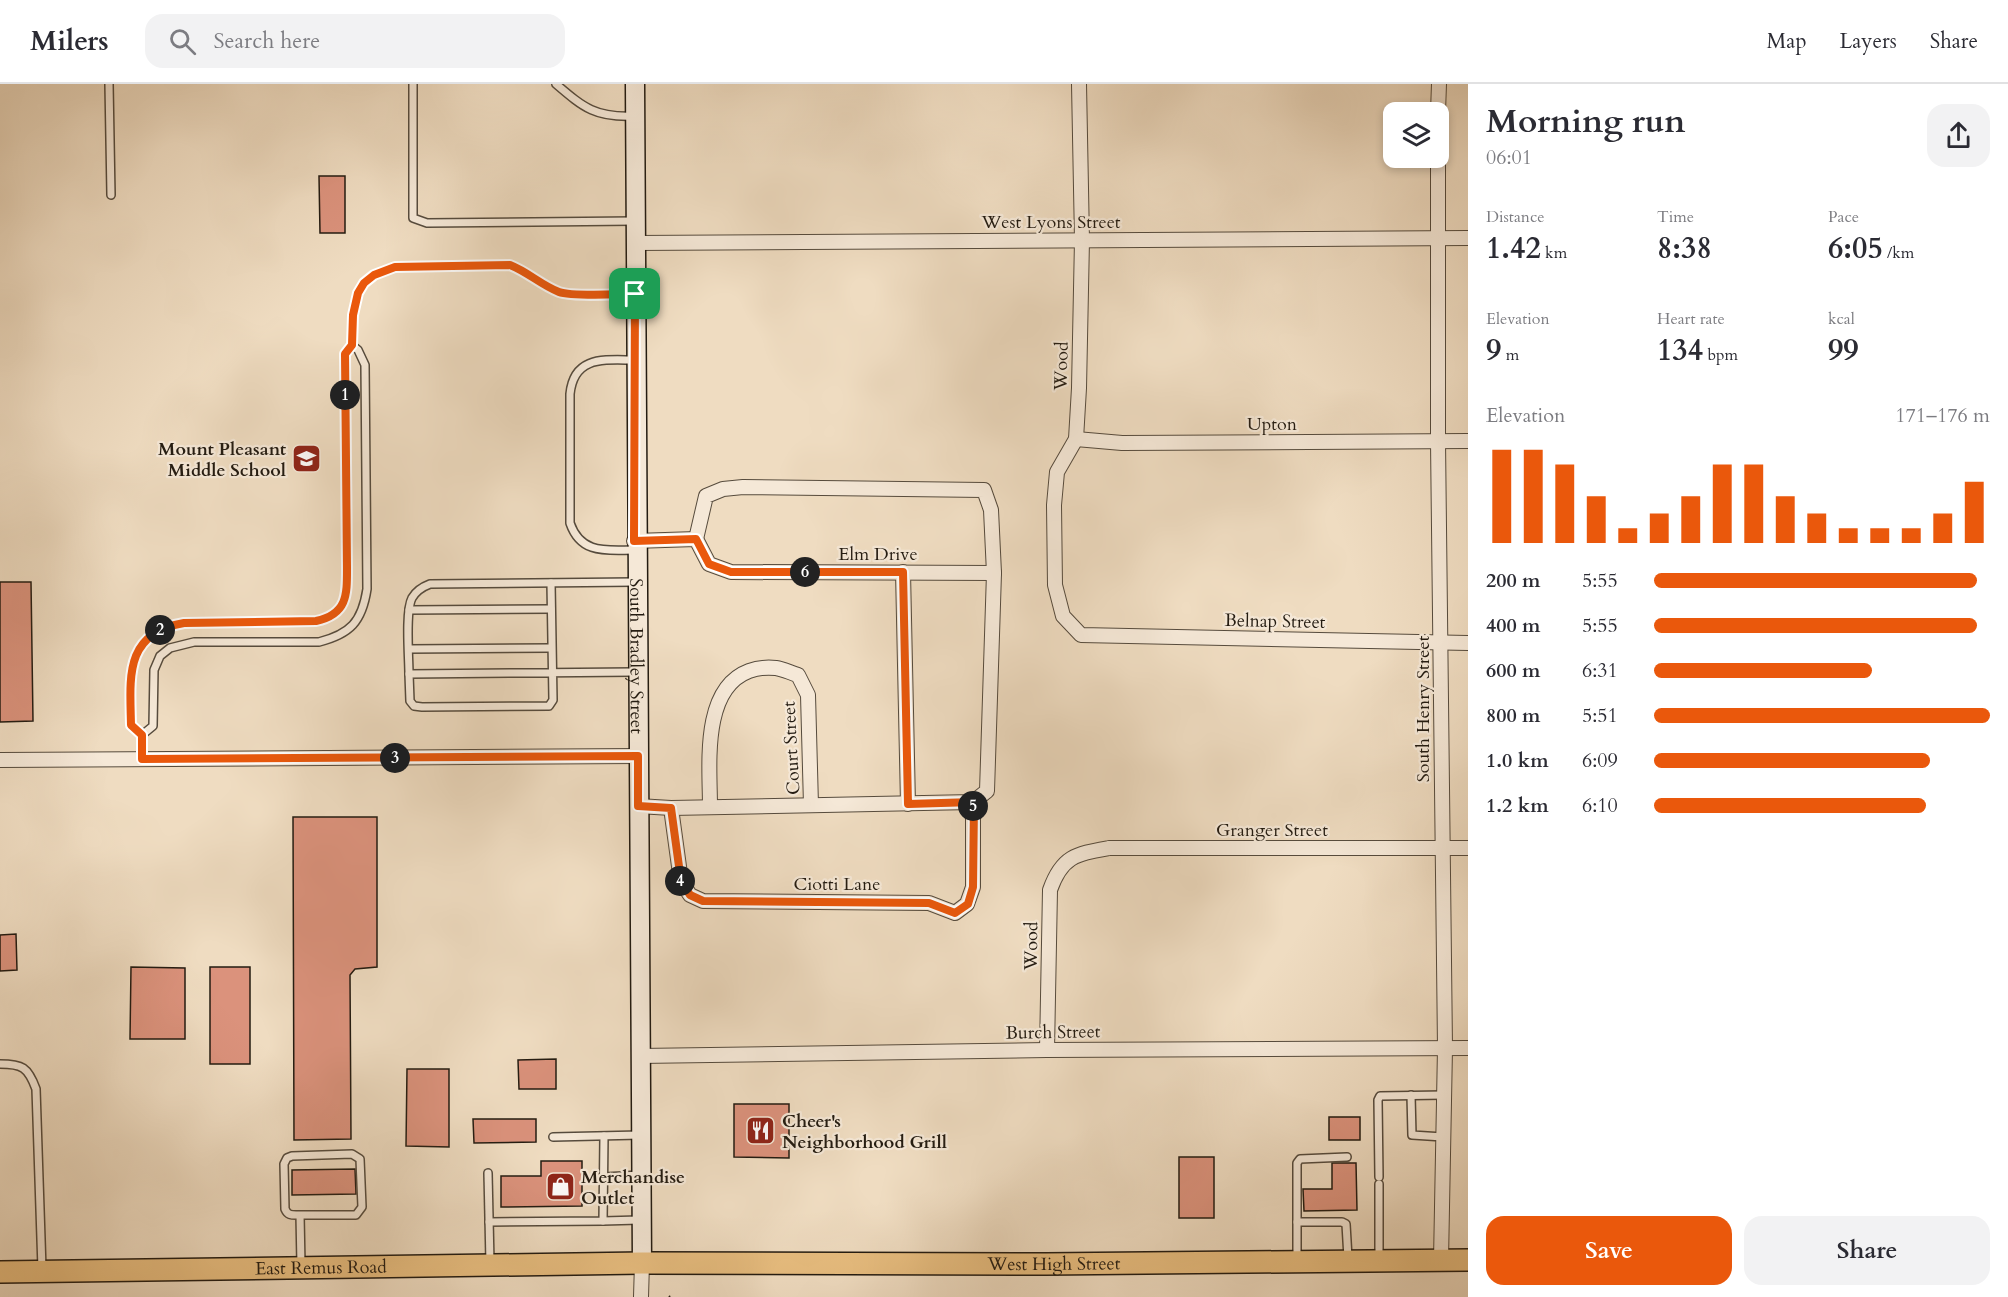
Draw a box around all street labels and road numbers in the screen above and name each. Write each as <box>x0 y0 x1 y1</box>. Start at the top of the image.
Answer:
street label: West Lyons Street <box>980 210 1121 235</box>
street label: Wood <box>1048 341 1075 392</box>
street label: Upton <box>1247 412 1298 437</box>
street label: Elm Drive <box>838 542 918 567</box>
street label: South Bradley Street <box>623 578 649 734</box>
street label: Belnap Street <box>1224 608 1326 635</box>
street label: South Henry Street <box>1411 635 1436 782</box>
street label: Court Street <box>777 700 806 795</box>
street label: Granger Street <box>1216 818 1328 843</box>
street label: Ciotti Lane <box>794 872 880 897</box>
street label: Wood <box>1019 921 1044 972</box>
street label: Burch Street <box>1005 1019 1101 1046</box>
street label: West High Street <box>986 1251 1121 1277</box>
street label: East Remus Road <box>255 1255 387 1281</box>

